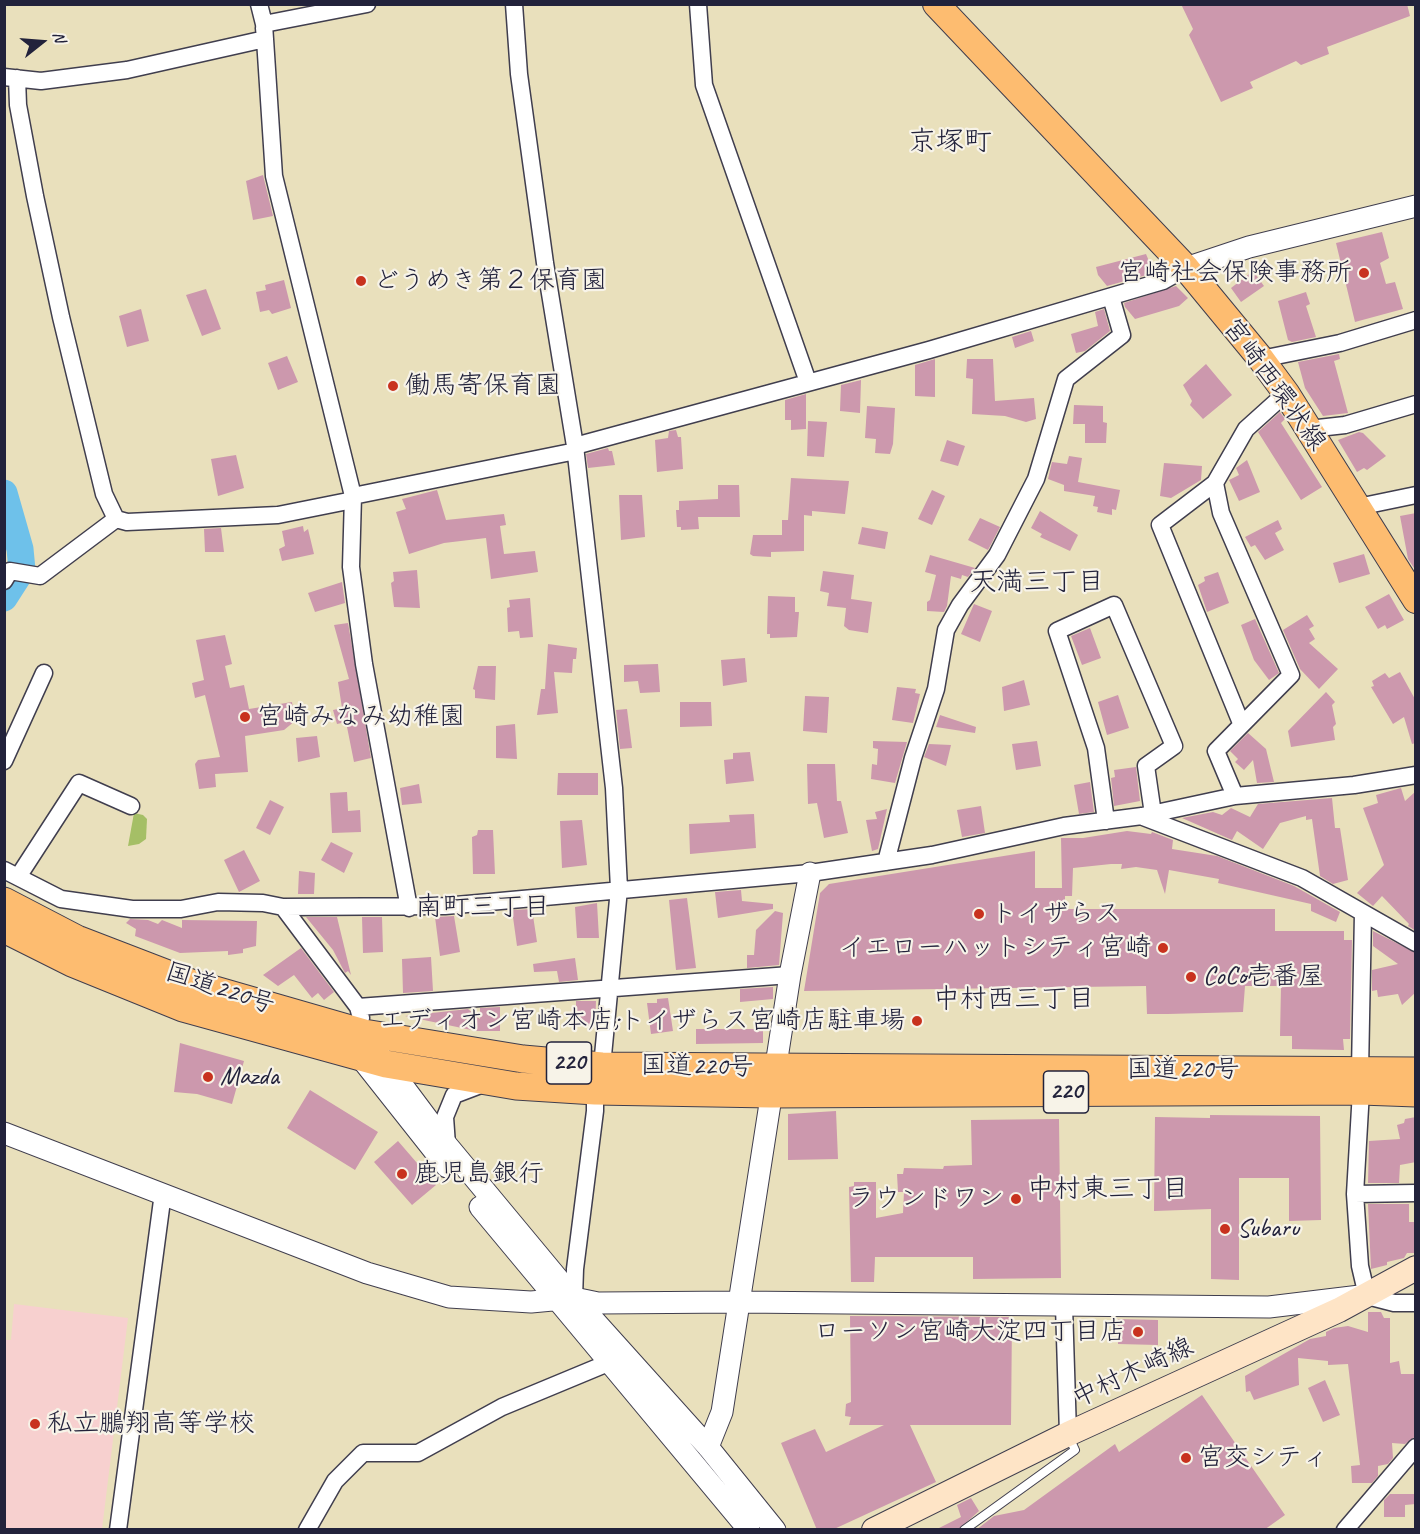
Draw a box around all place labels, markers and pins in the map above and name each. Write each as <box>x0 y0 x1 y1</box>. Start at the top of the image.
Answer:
place label: 宮崎社会保険事務所 <box>1118 257 1352 289</box>
place label: どうめき第２保育園 <box>373 265 607 297</box>
marker: 宮崎社会保険事務所 <box>1357 266 1371 280</box>
marker: どうめき第２保育園 <box>354 274 368 288</box>
place label: 働馬寄保育園 <box>405 370 561 402</box>
marker: 働馬寄保育園 <box>386 379 400 393</box>
place label: 宮崎みなみ幼稚園 <box>257 701 465 733</box>
marker: 宮崎みなみ幼稚園 <box>238 710 252 724</box>
place label: トイザらス <box>991 898 1121 930</box>
marker: トイザらス <box>972 907 986 921</box>
place label: イエローハットシティ宮崎 <box>839 932 1151 964</box>
marker: イエローハットシティ宮崎 <box>1156 941 1170 955</box>
place label: CoCo壱番屋 <box>1203 961 1324 993</box>
marker: CoCo壱番屋 <box>1184 970 1198 984</box>
place label: エディオン宮崎本店;トイザらス宮崎店駐車場 <box>380 1005 905 1037</box>
marker: エディオン宮崎本店;トイザらス宮崎店駐車場 <box>910 1014 924 1028</box>
place label: Mazda <box>220 1061 279 1093</box>
marker: Mazda <box>201 1070 215 1084</box>
place label: 鹿児島銀行 <box>414 1158 544 1190</box>
marker: 鹿児島銀行 <box>395 1167 409 1181</box>
place label: ラウンドワン <box>848 1183 1004 1215</box>
marker: ラウンドワン <box>1009 1192 1023 1206</box>
place label: Subaru <box>1237 1213 1299 1245</box>
marker: Subaru <box>1218 1222 1232 1236</box>
place label: ローソン宮崎大淀四丁目店 <box>814 1316 1126 1348</box>
marker: ローソン宮崎大淀四丁目店 <box>1131 1325 1145 1339</box>
place label: 私立鵬翔高等学校 <box>47 1408 255 1440</box>
marker: 私立鵬翔高等学校 <box>28 1417 42 1431</box>
place label: 宮交シティ <box>1198 1442 1328 1474</box>
marker: 宮交シティ <box>1179 1451 1193 1465</box>

